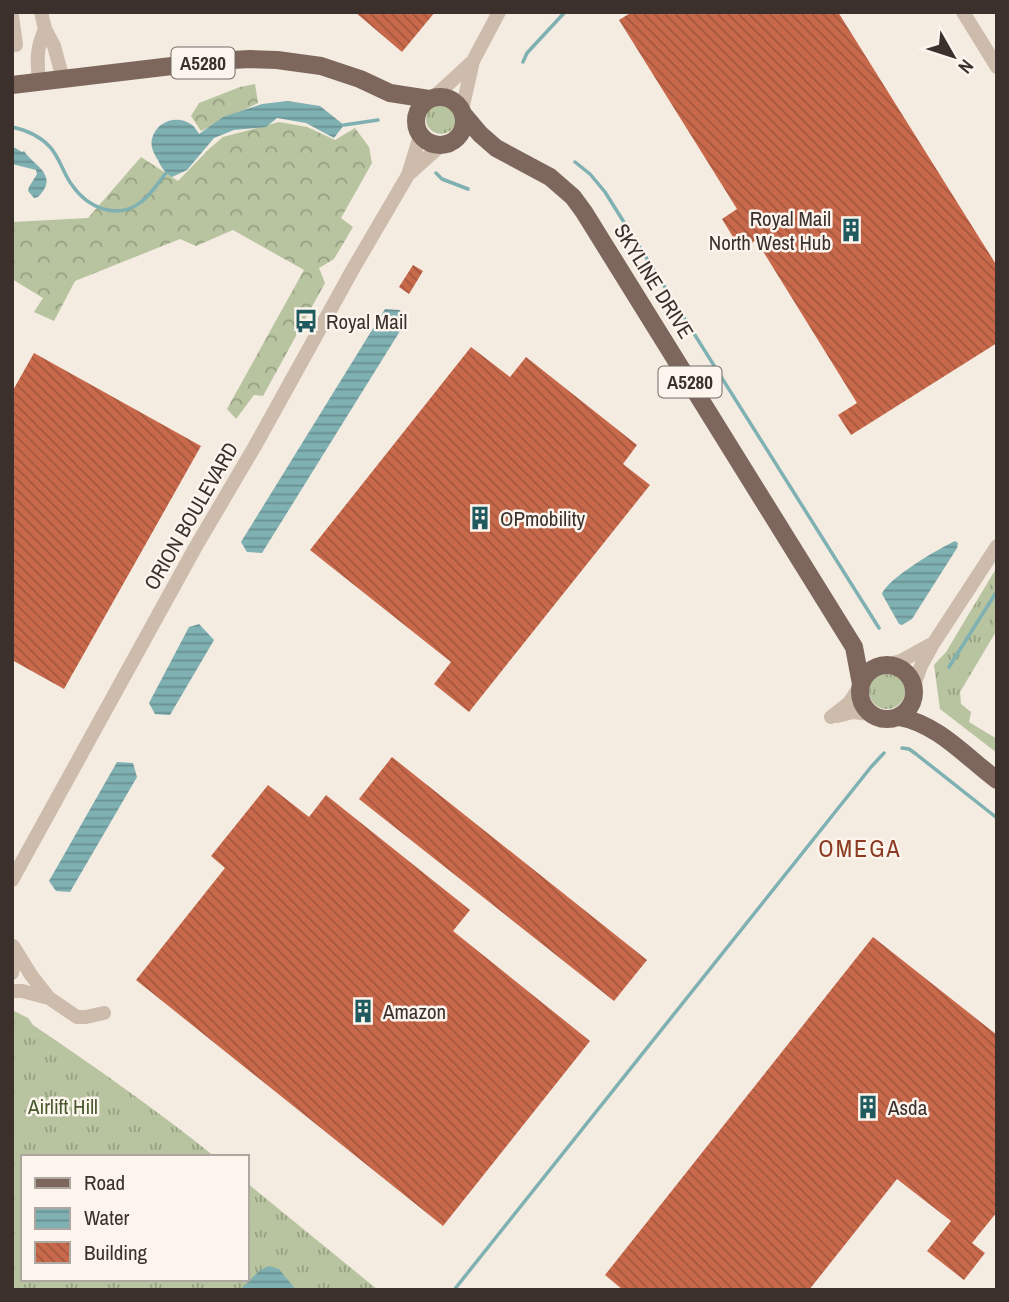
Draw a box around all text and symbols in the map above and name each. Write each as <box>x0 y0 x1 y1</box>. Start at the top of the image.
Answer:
north arrow <box>918 21 988 91</box>
road number: A5280 <box>172 48 234 78</box>
text: N <box>953 54 980 79</box>
place label: Royal Mail North West Hub <box>709 204 831 257</box>
building icon: Royal Mail North West Hub <box>837 216 865 244</box>
street label: SKYLINE DRIVE <box>607 218 701 344</box>
bus stop icon: Royal Mail <box>292 307 320 335</box>
place label: Royal Mail <box>326 307 407 336</box>
road number: A5280 <box>658 366 722 398</box>
street label: ORION BOULEVARD <box>137 437 245 595</box>
building icon: OPmobility <box>466 504 494 532</box>
place label: OPmobility <box>500 504 586 533</box>
district label: OMEGA <box>818 832 902 864</box>
building icon: Amazon <box>349 997 377 1025</box>
place label: Amazon <box>382 997 446 1026</box>
park label: Airlift Hill <box>27 1092 98 1121</box>
building icon: Asda <box>854 1093 882 1121</box>
place label: Asda <box>887 1093 928 1122</box>
legend <box>21 1155 248 1281</box>
text: Road <box>84 1168 125 1197</box>
text: Water <box>84 1203 130 1232</box>
text: Building <box>84 1238 148 1267</box>

